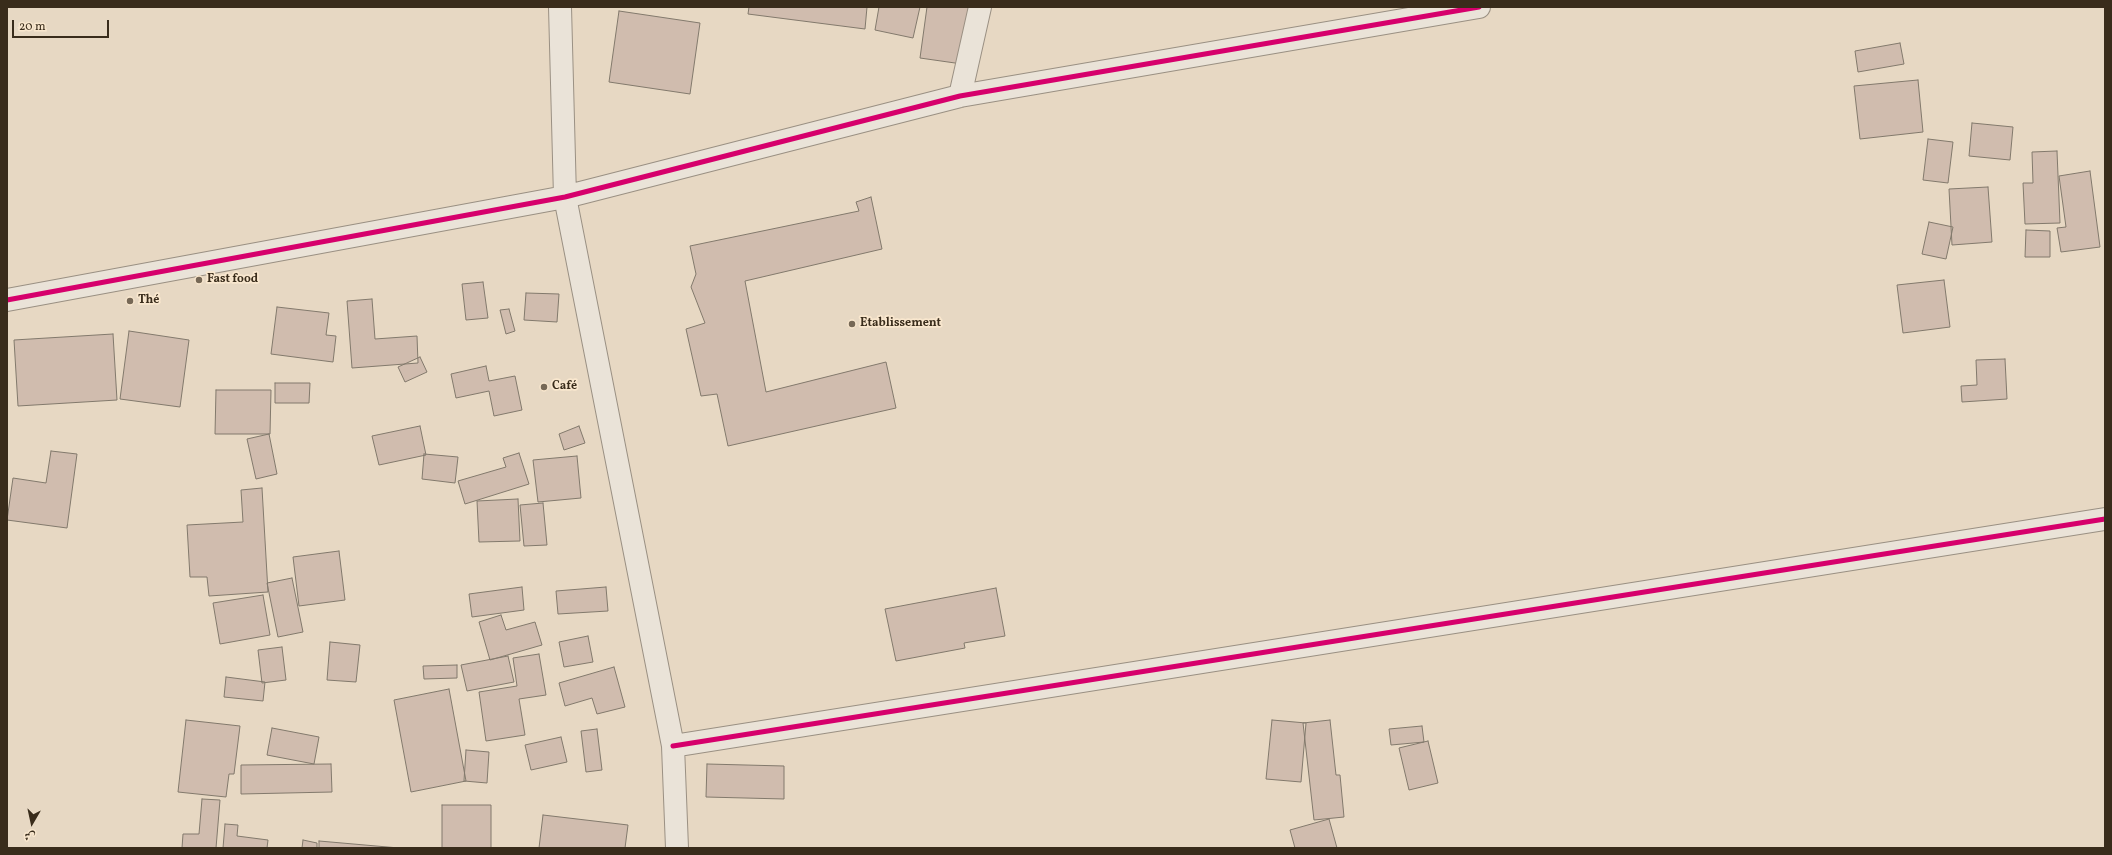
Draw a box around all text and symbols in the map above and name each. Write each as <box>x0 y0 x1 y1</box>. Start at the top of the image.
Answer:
scale bar <box>14 12 111 38</box>
text: 20 m <box>19 19 46 35</box>
place label: Fast food <box>207 273 258 287</box>
marker: Fast food <box>194 275 204 285</box>
place label: Thé <box>138 294 159 308</box>
marker: Thé <box>125 296 135 306</box>
place label: Etablissement <box>860 317 941 331</box>
marker: Etablissement <box>847 319 857 329</box>
place label: Café <box>552 380 577 394</box>
marker: Café <box>539 382 549 392</box>
north arrow <box>12 803 52 843</box>
text: ش <box>23 827 37 844</box>

